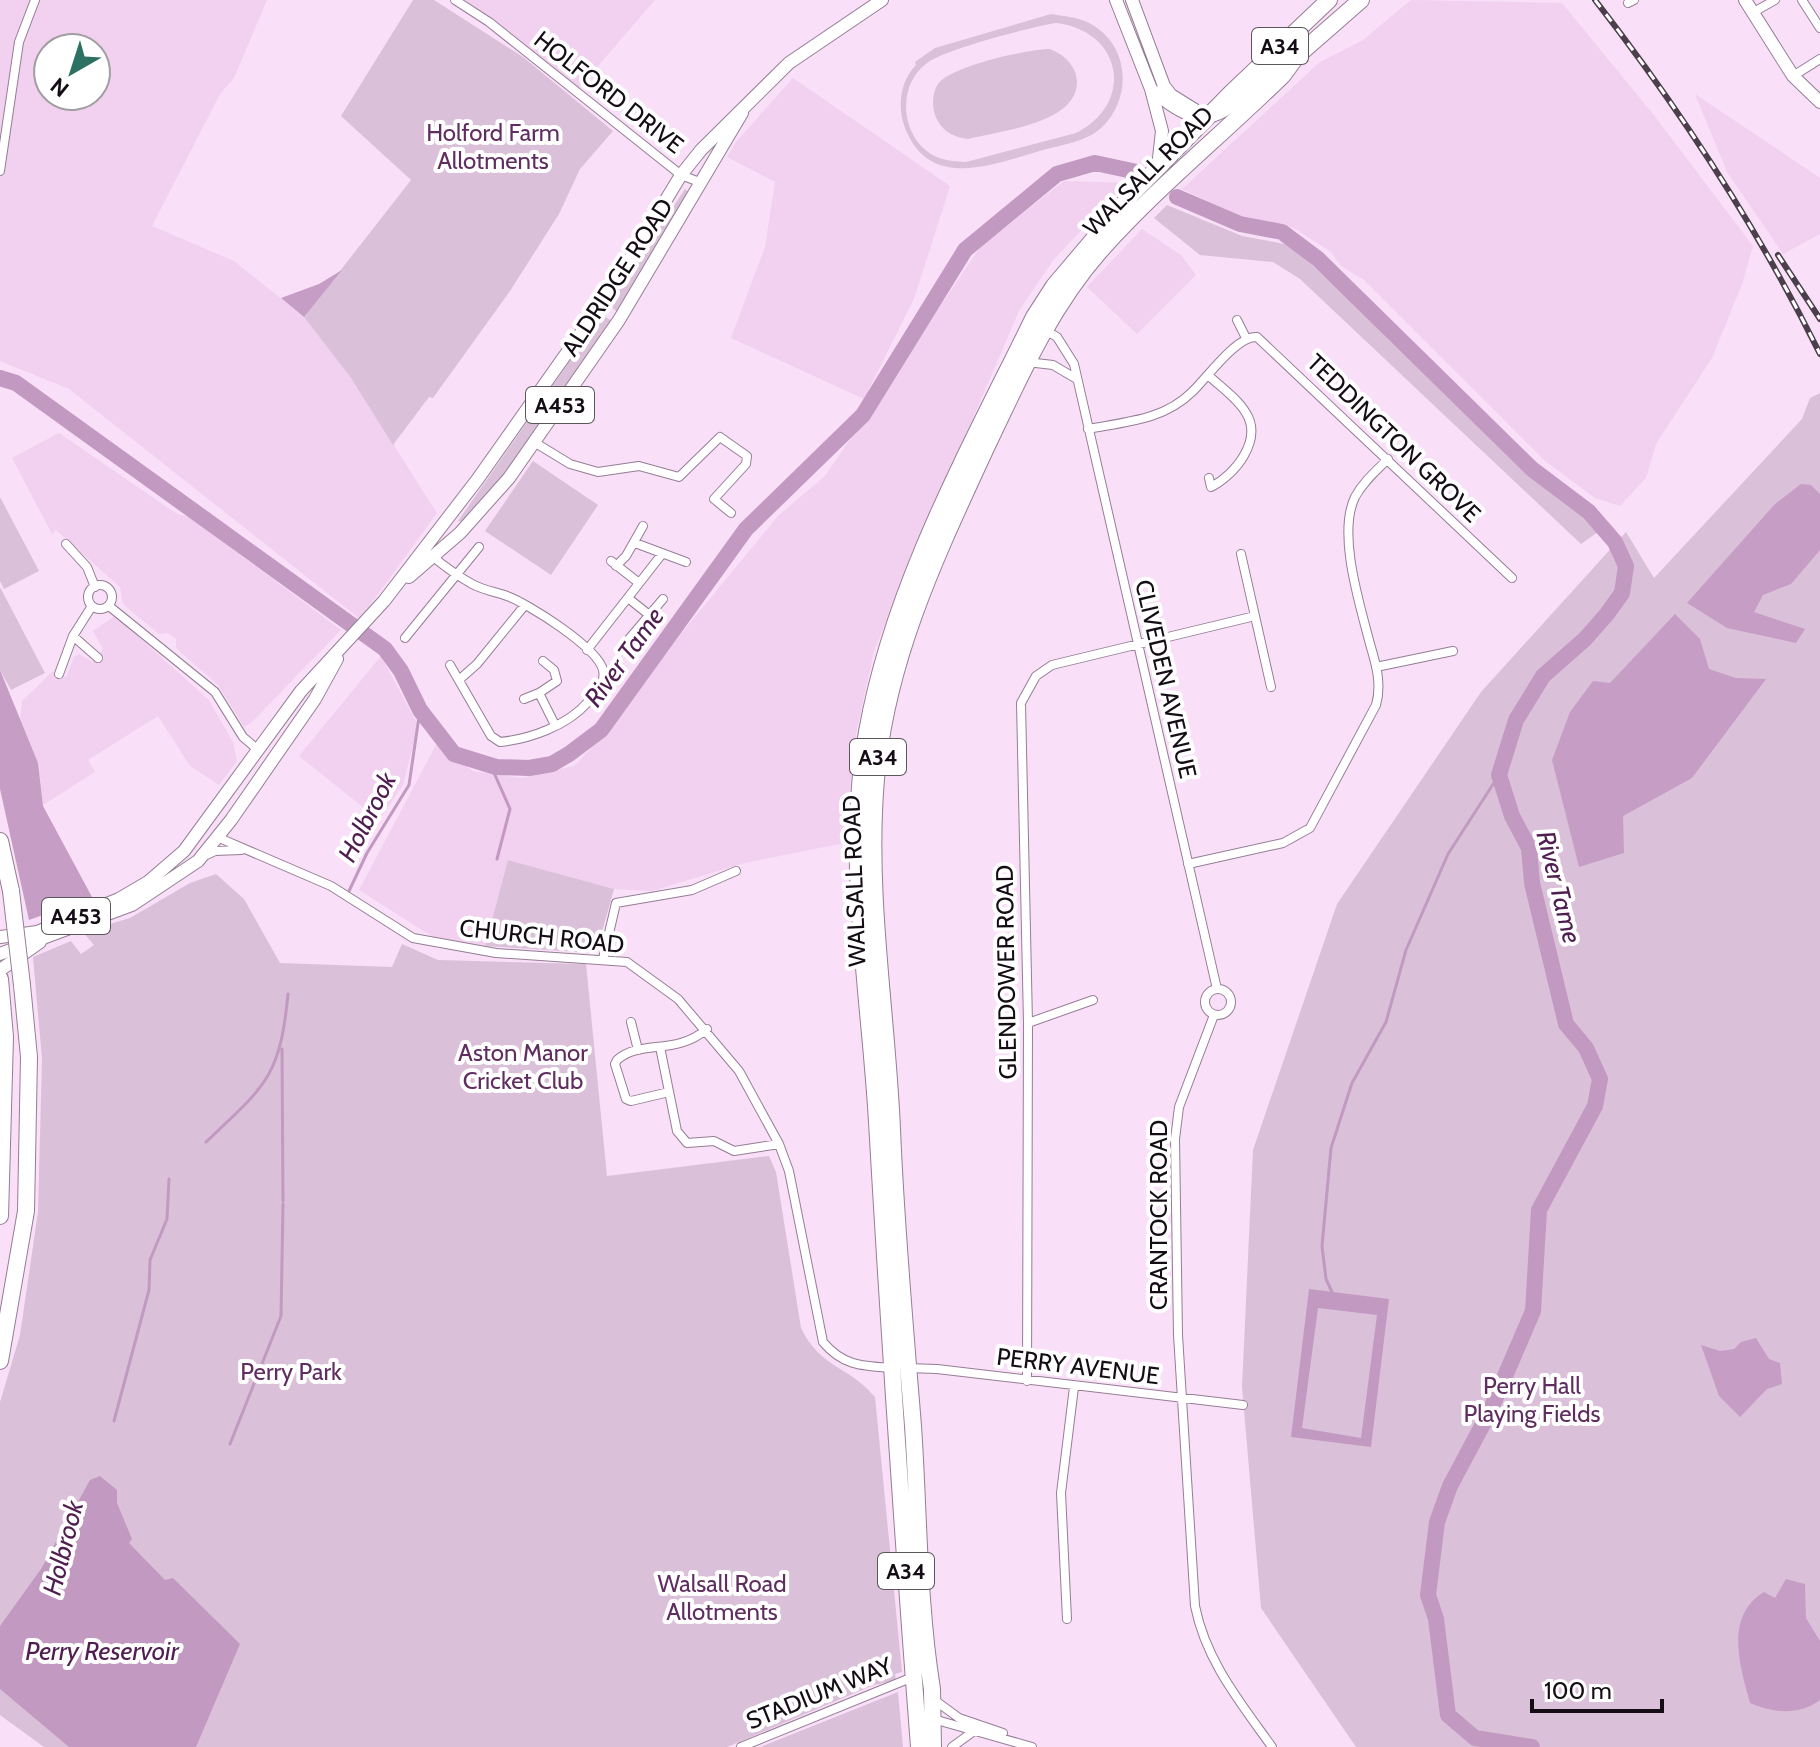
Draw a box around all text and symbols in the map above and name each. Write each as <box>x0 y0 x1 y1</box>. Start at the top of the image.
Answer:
street label: HOLFORD DRIVE <box>529 25 689 159</box>
road number: A34 <box>1252 28 1308 64</box>
north arrow <box>32 32 112 112</box>
text: N <box>45 72 74 103</box>
street label: WALSALL ROAD <box>1077 100 1219 242</box>
park label: Holford Farm Allotments <box>426 118 560 175</box>
street label: ALDRIDGE ROAD <box>555 193 679 361</box>
street label: TEDDINGTON GROVE <box>1301 348 1487 528</box>
road number: A453 <box>526 387 594 423</box>
street label: CLIVEDEN AVENUE <box>1129 577 1203 781</box>
water label: River Tame <box>577 601 671 713</box>
road number: A34 <box>850 739 906 775</box>
water label: Holbrook <box>331 766 403 867</box>
street label: WALSALL ROAD <box>837 795 871 967</box>
water label: River Tame <box>1530 827 1588 947</box>
street label: GLENDOWER ROAD <box>990 864 1022 1080</box>
road number: A453 <box>42 898 110 934</box>
street label: CHURCH ROAD <box>458 913 626 959</box>
park label: Aston Manor Cricket Club <box>458 1038 588 1095</box>
street label: CRANTOCK ROAD <box>1144 1120 1173 1310</box>
street label: PERRY AVENUE <box>995 1342 1161 1390</box>
park label: Perry Park <box>240 1357 342 1386</box>
park label: Perry Hall Playing Fields <box>1464 1371 1600 1428</box>
water label: Holbrook <box>36 1497 90 1599</box>
road number: A34 <box>878 1553 934 1589</box>
park label: Walsall Road Allotments <box>657 1569 787 1626</box>
water label: Perry Reservoir <box>25 1635 180 1667</box>
street label: STADIUM WAY <box>742 1650 896 1735</box>
scale bar <box>1532 1663 1662 1713</box>
text: 100 m <box>1544 1676 1612 1705</box>

